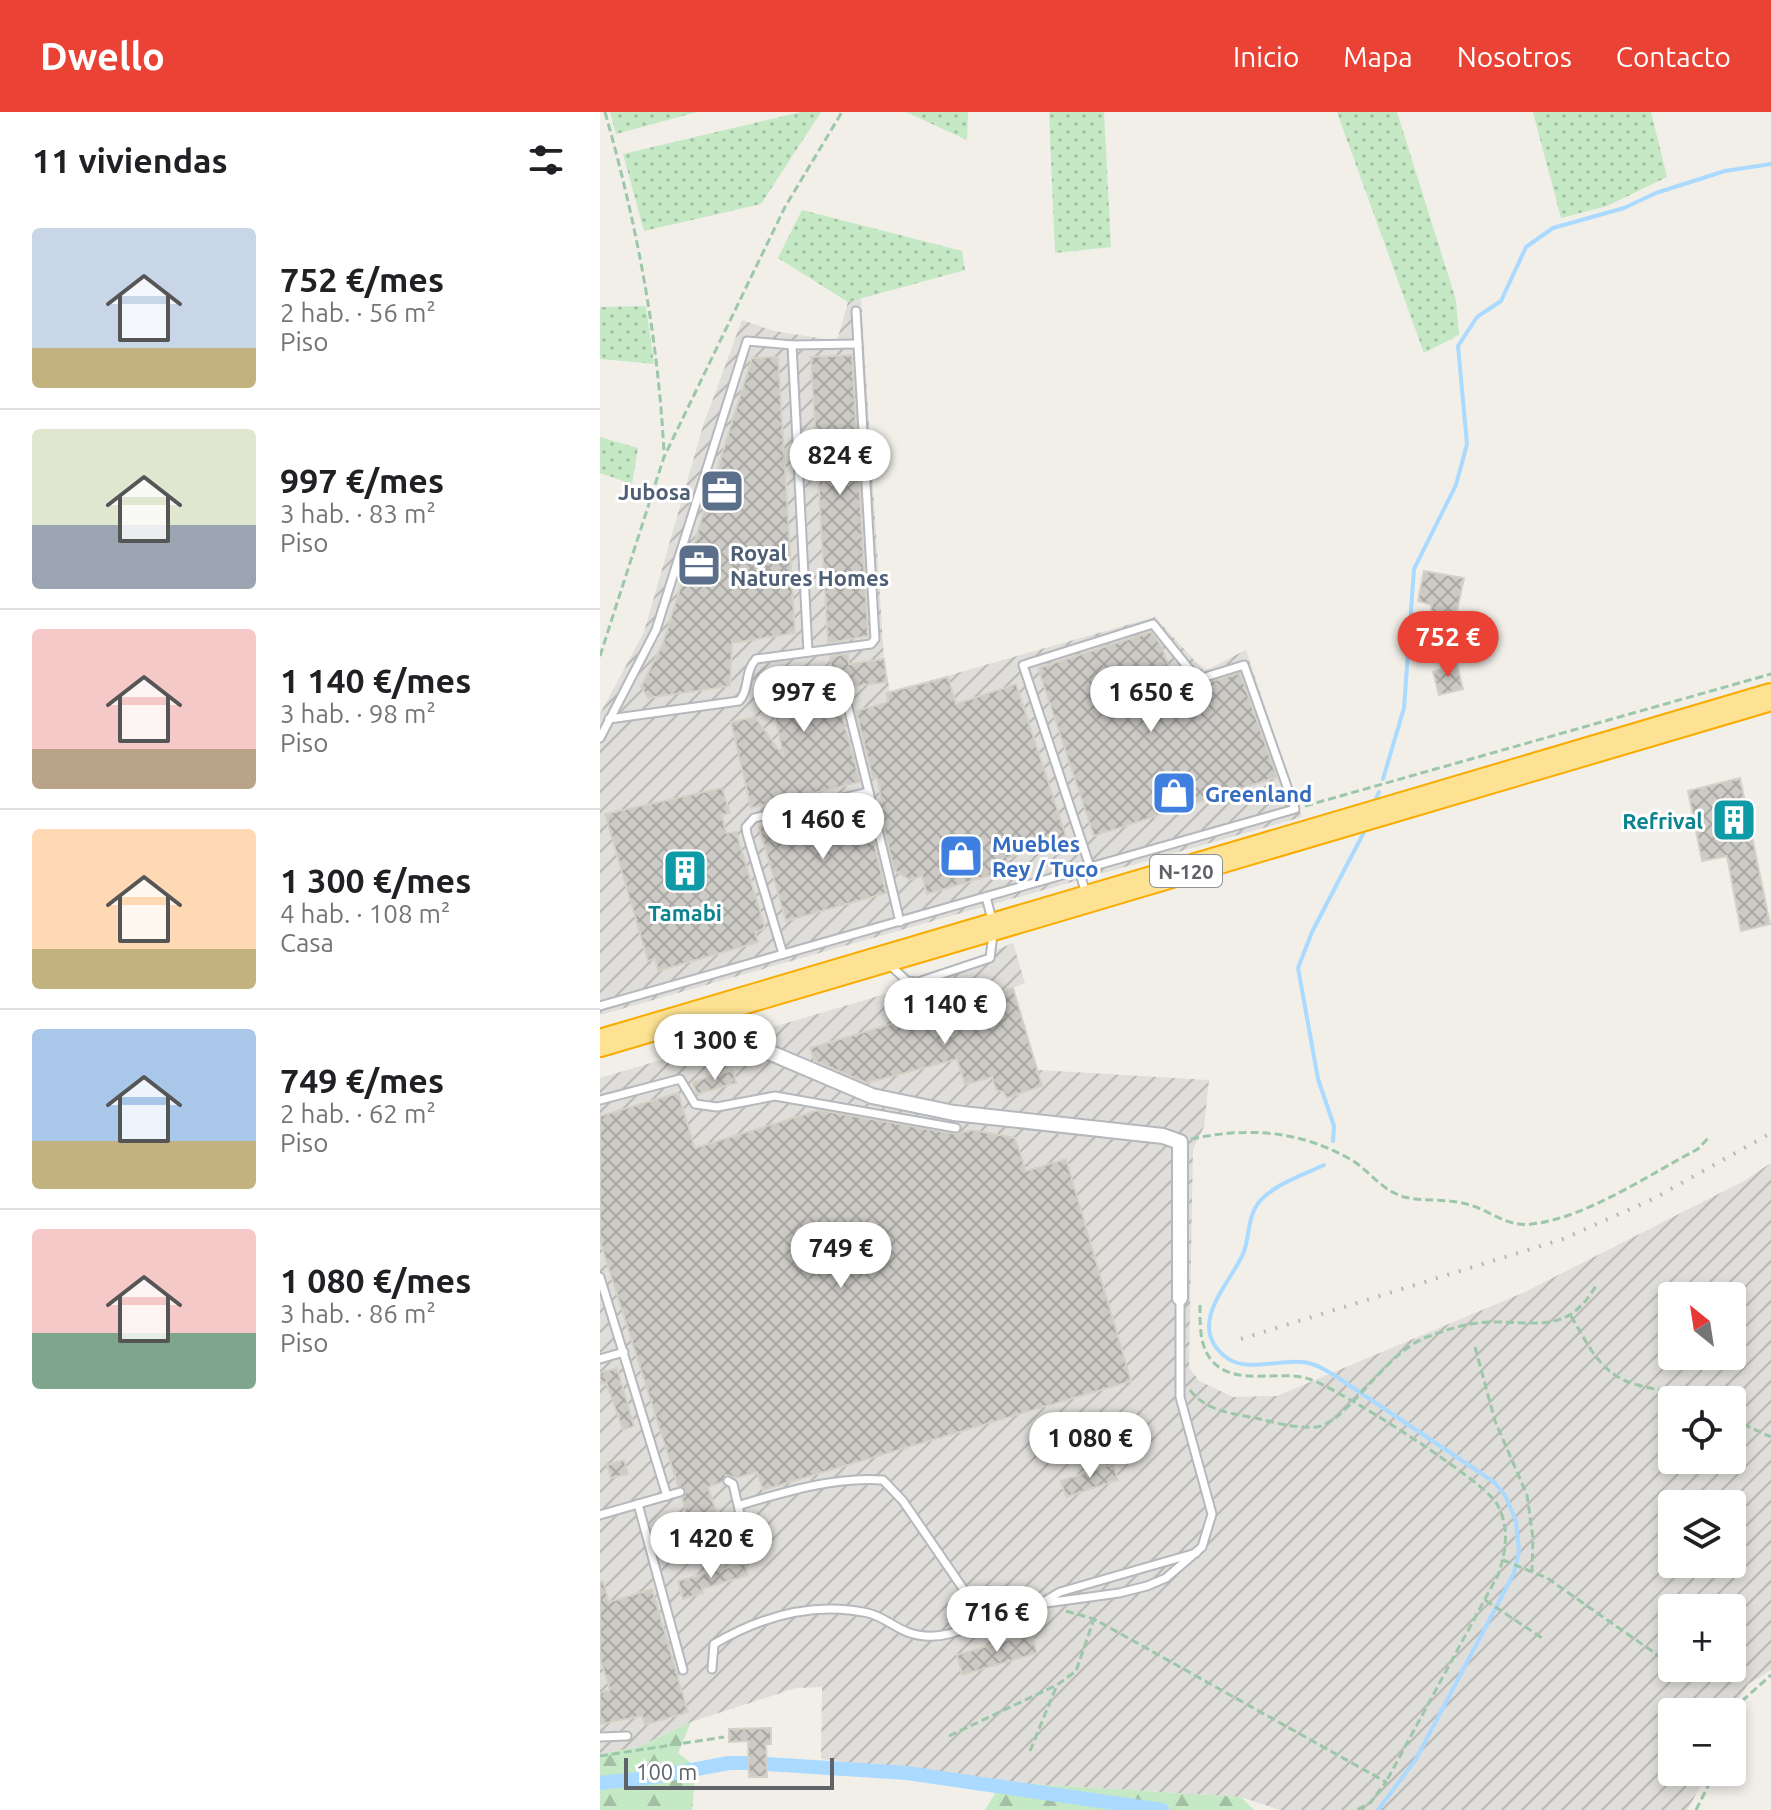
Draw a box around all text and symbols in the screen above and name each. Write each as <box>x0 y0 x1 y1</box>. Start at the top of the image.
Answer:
text: Dwello <box>40 35 165 77</box>
text: Inicio <box>1233 41 1299 72</box>
text: Mapa <box>1343 41 1413 72</box>
text: Nosotros <box>1457 41 1572 72</box>
text: Contacto <box>1616 41 1731 72</box>
icon: filters <box>524 138 568 182</box>
text: 11 viviendas <box>32 141 228 179</box>
icon: home <box>96 260 192 356</box>
text: 752 €/mes <box>280 260 444 298</box>
text: 2 hab. · 56 m² <box>280 298 436 327</box>
text: Piso <box>280 327 328 356</box>
pin: 824 € <box>784 429 896 497</box>
text: 824 € <box>808 440 872 469</box>
icon: home <box>96 461 192 557</box>
text: 997 €/mes <box>280 461 444 499</box>
office icon: Jubosa <box>698 467 746 515</box>
place label: Jubosa <box>618 479 691 504</box>
text: 3 hab. · 83 m² <box>280 499 436 528</box>
text: Piso <box>280 528 328 557</box>
place label: Royal Natures Homes <box>730 540 889 590</box>
office icon: Royal Natures Homes <box>675 541 723 589</box>
pin: 752 € <box>1392 611 1504 679</box>
text: 752 € <box>1416 622 1480 651</box>
icon: home <box>96 661 192 757</box>
text: 1 140 €/mes <box>280 661 471 699</box>
pin: 997 € <box>748 666 860 734</box>
pin: 1 650 € <box>1077 666 1225 734</box>
text: 997 € <box>772 677 836 706</box>
text: 1 650 € <box>1108 677 1194 706</box>
text: 3 hab. · 98 m² <box>280 699 436 728</box>
text: Piso <box>280 728 328 757</box>
shop icon: Greenland <box>1150 769 1198 817</box>
place label: Greenland <box>1205 781 1312 806</box>
pin: 1 460 € <box>749 793 897 861</box>
building icon: Refrival <box>1710 796 1758 844</box>
text: 1 460 € <box>780 804 866 833</box>
place label: Refrival <box>1622 808 1703 833</box>
place label: Muebles Rey / Tuco <box>992 831 1098 881</box>
shop icon: Muebles Rey / Tuco <box>937 832 985 880</box>
building icon: Tamabi <box>661 847 709 895</box>
road number: N-120 <box>1150 855 1222 887</box>
icon: home <box>96 861 192 957</box>
text: 1 300 €/mes <box>280 861 471 899</box>
text: 4 hab. · 108 m² <box>280 899 450 928</box>
place label: Tamabi <box>648 900 722 925</box>
text: Casa <box>280 928 334 957</box>
pin: 1 140 € <box>871 978 1019 1046</box>
text: 1 140 € <box>902 989 988 1018</box>
pin: 1 300 € <box>641 1014 789 1082</box>
text: 1 300 € <box>672 1025 758 1054</box>
icon: home <box>96 1061 192 1157</box>
text: 749 €/mes <box>280 1061 444 1099</box>
text: 2 hab. · 62 m² <box>280 1099 436 1128</box>
text: Piso <box>280 1128 328 1157</box>
pin: 749 € <box>785 1222 897 1290</box>
text: 749 € <box>809 1233 873 1262</box>
icon: home <box>96 1261 192 1357</box>
text: 1 080 €/mes <box>280 1261 471 1299</box>
north arrow <box>1658 1282 1746 1370</box>
map controls <box>1658 1282 1746 1786</box>
text: 3 hab. · 86 m² <box>280 1299 436 1328</box>
text: Piso <box>280 1328 328 1357</box>
button: locate <box>1658 1386 1746 1474</box>
pin: 1 080 € <box>1016 1412 1164 1480</box>
text: 1 080 € <box>1047 1423 1133 1452</box>
button: layers <box>1658 1490 1746 1578</box>
pin: 1 420 € <box>637 1512 785 1580</box>
text: 1 420 € <box>668 1523 754 1552</box>
pin: 716 € <box>941 1586 1053 1654</box>
button: + <box>1658 1594 1746 1682</box>
text: 716 € <box>965 1597 1029 1626</box>
button: − <box>1658 1698 1746 1786</box>
scale bar <box>624 1754 834 1790</box>
text: 100 m <box>636 1759 697 1784</box>

